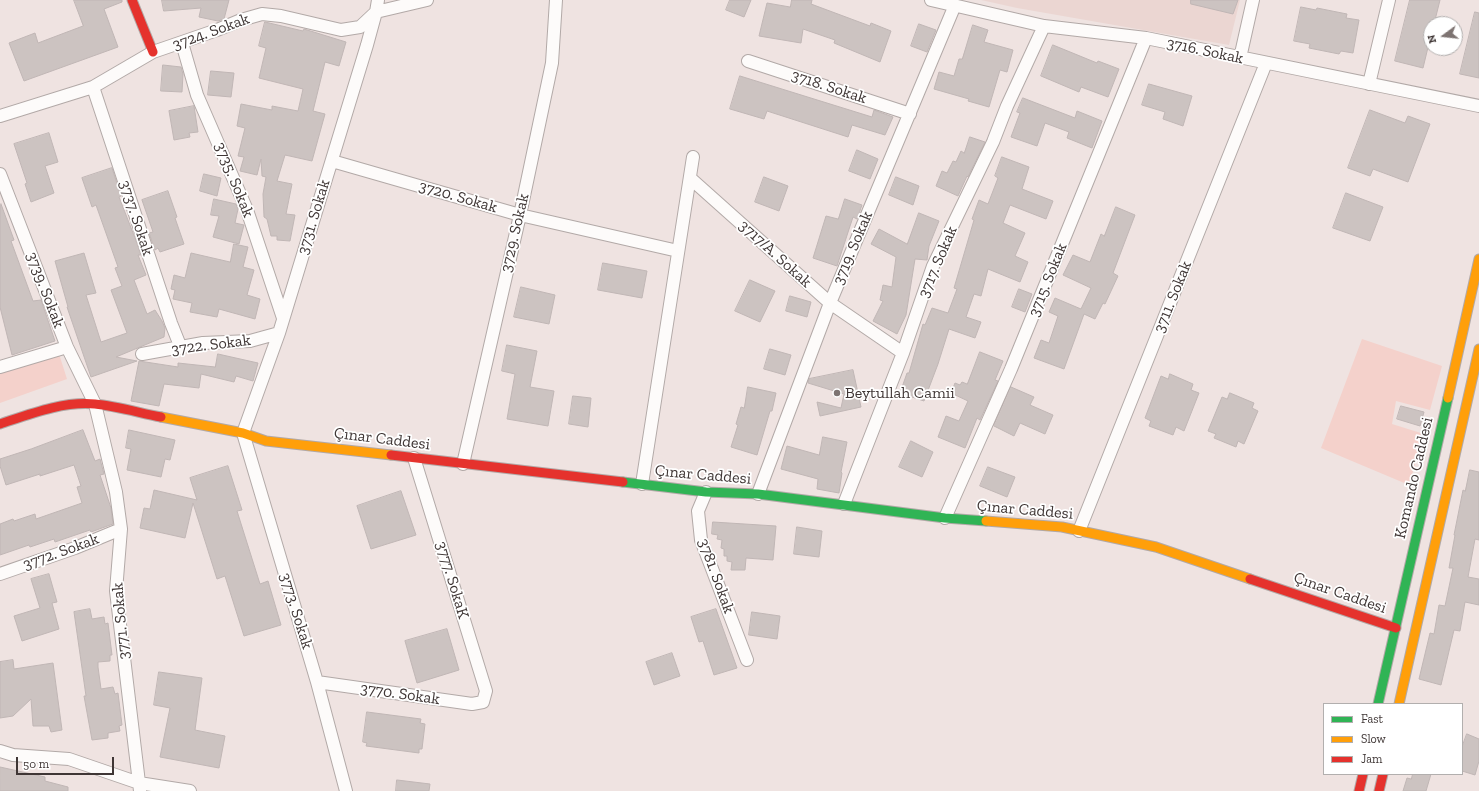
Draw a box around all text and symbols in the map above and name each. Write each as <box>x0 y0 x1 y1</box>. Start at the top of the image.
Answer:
street label: 3724. Sokak <box>170 9 252 55</box>
north arrow <box>1423 16 1463 56</box>
text: N <box>1425 33 1439 45</box>
street label: 3716. Sokak <box>1165 34 1245 68</box>
street label: 3718. Sokak <box>789 66 869 108</box>
street label: 3735. Sokak <box>210 140 258 220</box>
street label: 3731. Sokak <box>293 177 335 257</box>
street label: 3720. Sokak <box>417 177 499 217</box>
street label: 3737. Sokak <box>115 178 157 258</box>
street label: 3729. Sokak <box>497 192 533 274</box>
street label: 3719. Sokak <box>829 208 877 288</box>
street label: 3717/A. Sokak <box>735 216 815 292</box>
street label: 3717. Sokak <box>914 223 962 301</box>
street label: 3715. Sokak <box>1025 240 1071 320</box>
street label: 3739. Sokak <box>22 249 68 331</box>
street label: 3711. Sokak <box>1150 258 1196 336</box>
street label: 3722. Sokak <box>170 331 252 359</box>
place label: Beytullah Camii <box>845 383 955 403</box>
marker: Beytullah Camii <box>832 388 842 398</box>
street label: Komando Caddesi <box>1391 415 1437 541</box>
street label: Çınar Caddesi <box>333 424 431 454</box>
street label: Çınar Caddesi <box>654 461 752 489</box>
street label: Çınar Caddesi <box>976 496 1074 524</box>
street label: 3772. Sokak <box>20 529 102 575</box>
street label: 3781. Sokak <box>694 536 738 616</box>
street label: 3777. SokaK <box>431 539 473 621</box>
street label: Çınar Caddesi <box>1291 568 1389 618</box>
street label: 3773. Sokak <box>275 570 317 652</box>
street label: 3771. Sokak <box>108 582 134 660</box>
street label: 3770. Sokak <box>359 679 441 709</box>
legend <box>1323 703 1463 775</box>
text: Fast <box>1361 712 1383 726</box>
text: Slow <box>1361 732 1386 746</box>
scale bar <box>18 749 116 775</box>
text: Jam <box>1361 752 1382 766</box>
text: 50 m <box>23 757 49 771</box>

